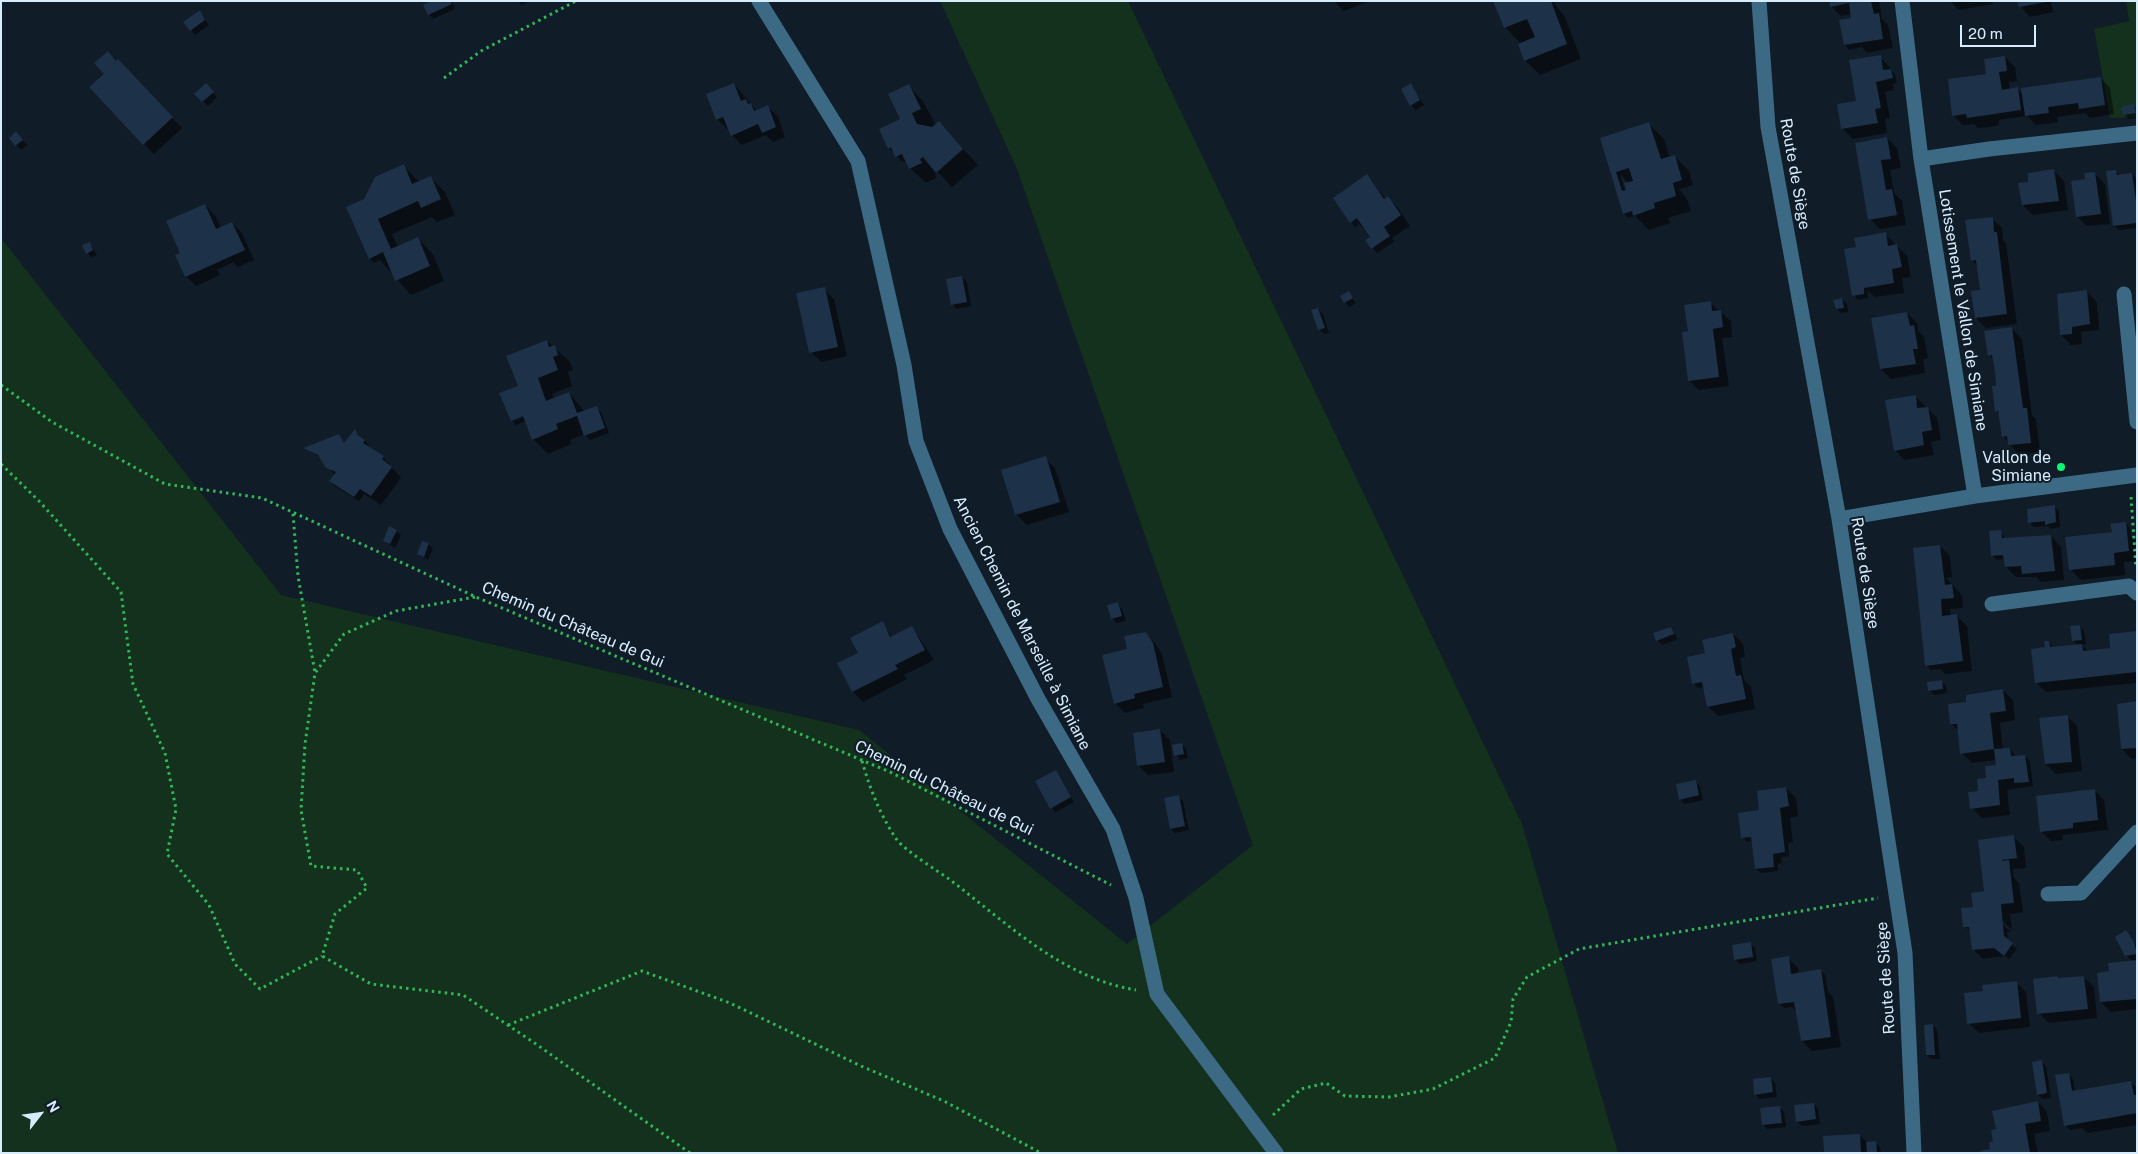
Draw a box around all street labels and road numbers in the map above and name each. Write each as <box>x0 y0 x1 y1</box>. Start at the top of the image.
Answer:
street label: Route de Siège <box>1776 117 1814 231</box>
street label: Lotissement le Vallon de Simiane <box>1934 188 1992 432</box>
street label: Ancien Chemin de Marseille à Simiane <box>949 493 1095 753</box>
street label: Route de Siège <box>1847 516 1883 630</box>
street label: Chemin du Château de Gui <box>479 578 667 672</box>
street label: Chemin du Château de Gui <box>852 736 1036 840</box>
street label: Route de Siège <box>1872 921 1900 1035</box>

